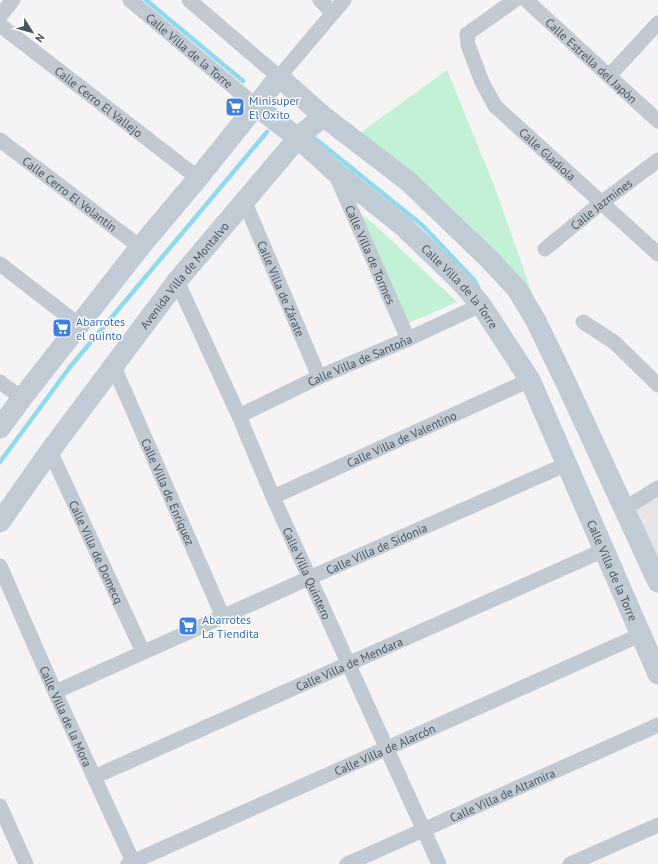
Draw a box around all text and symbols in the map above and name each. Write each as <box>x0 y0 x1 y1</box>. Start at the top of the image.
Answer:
street label: Calle Villa de la Torre <box>143 9 236 91</box>
north arrow <box>12 12 52 52</box>
street label: Calle Estrella del Japón <box>543 14 641 106</box>
text: N <box>32 31 48 45</box>
street label: Calle Cerro El Vallejo <box>52 63 146 140</box>
place label: Minisuper El Oxito <box>249 93 300 122</box>
supermarket icon: Minisuper El Oxito <box>224 96 246 118</box>
street label: Calle Gladiola <box>516 124 579 183</box>
street label: Calle Cerro El Volantín <box>20 153 120 234</box>
street label: Calle Jazmines <box>567 175 635 233</box>
street label: Calle Villa de Tormes <box>342 203 399 306</box>
street label: Avenida Villa de Montalvo <box>136 218 232 332</box>
street label: Calle Villa de Zárate <box>254 238 308 339</box>
street label: Calle Villa de la Torre <box>418 241 502 331</box>
place label: Abarrotes el quinto <box>76 314 125 343</box>
supermarket icon: Abarrotes el quinto <box>51 317 73 339</box>
street label: Calle Villa de Santoña <box>305 331 414 389</box>
street label: Calle Villa de Valentino <box>344 407 459 470</box>
street label: Calle Villa de Enríquez <box>138 436 198 547</box>
street label: Calle Villa de Domecq <box>66 498 127 606</box>
street label: Calle Villa de la Torre <box>584 517 641 623</box>
street label: Calle Villa de Sidonia <box>323 519 429 577</box>
street label: Calle Villa Quintero <box>280 525 335 622</box>
place label: Abarrotes La Tiendita <box>202 612 259 641</box>
supermarket icon: Abarrotes La Tiendita <box>177 615 199 637</box>
street label: Calle Villa de Mendara <box>293 633 405 694</box>
street label: Calle Villa de la Mora <box>37 663 96 769</box>
street label: Calle Villa de Alarcón <box>332 720 437 778</box>
street label: Calle Villa de Altamira <box>447 765 557 825</box>

